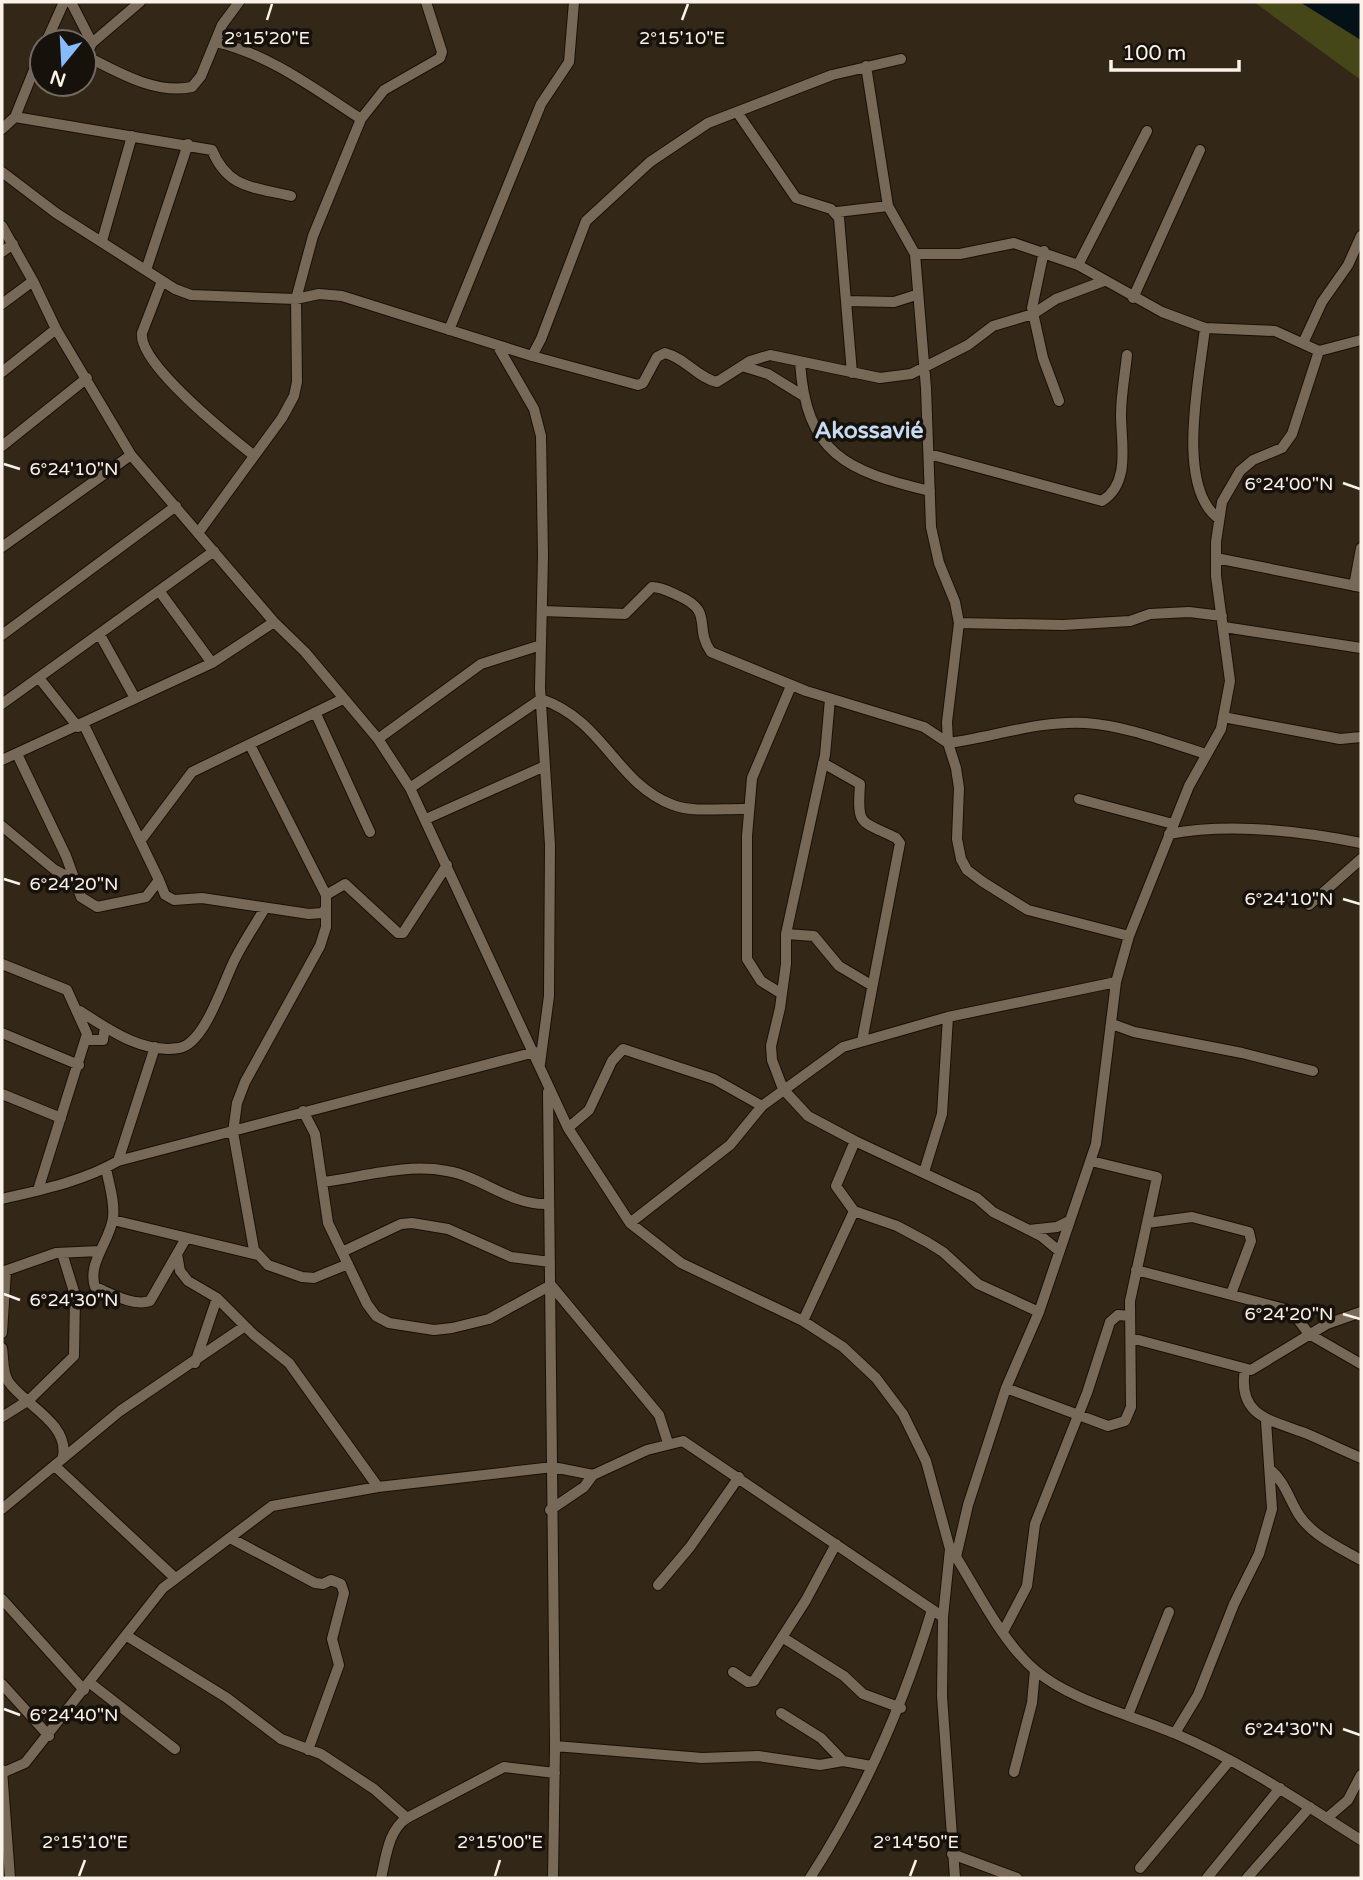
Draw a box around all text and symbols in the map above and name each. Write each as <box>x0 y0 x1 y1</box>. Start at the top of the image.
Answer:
text: 2°15'20"E <box>224 27 310 49</box>
text: 2°15'10"E <box>639 27 725 49</box>
north arrow <box>28 28 98 98</box>
scale bar <box>1111 28 1239 72</box>
text: 100 m <box>1122 41 1186 66</box>
text: N <box>47 65 69 91</box>
district label: Akossavié <box>814 417 924 445</box>
text: 6°24'10"N <box>30 458 119 480</box>
text: 6°24'00"N <box>1245 473 1334 495</box>
text: 6°24'20"N <box>30 873 119 895</box>
text: 6°24'10"N <box>1245 888 1334 910</box>
text: 6°24'30"N <box>30 1289 119 1311</box>
text: 6°24'20"N <box>1245 1303 1334 1325</box>
text: 6°24'40"N <box>30 1704 119 1726</box>
text: 6°24'30"N <box>1245 1718 1334 1740</box>
text: 2°15'10"E <box>42 1831 128 1853</box>
text: 2°15'00"E <box>457 1831 543 1853</box>
text: 2°14'50"E <box>873 1831 959 1853</box>

